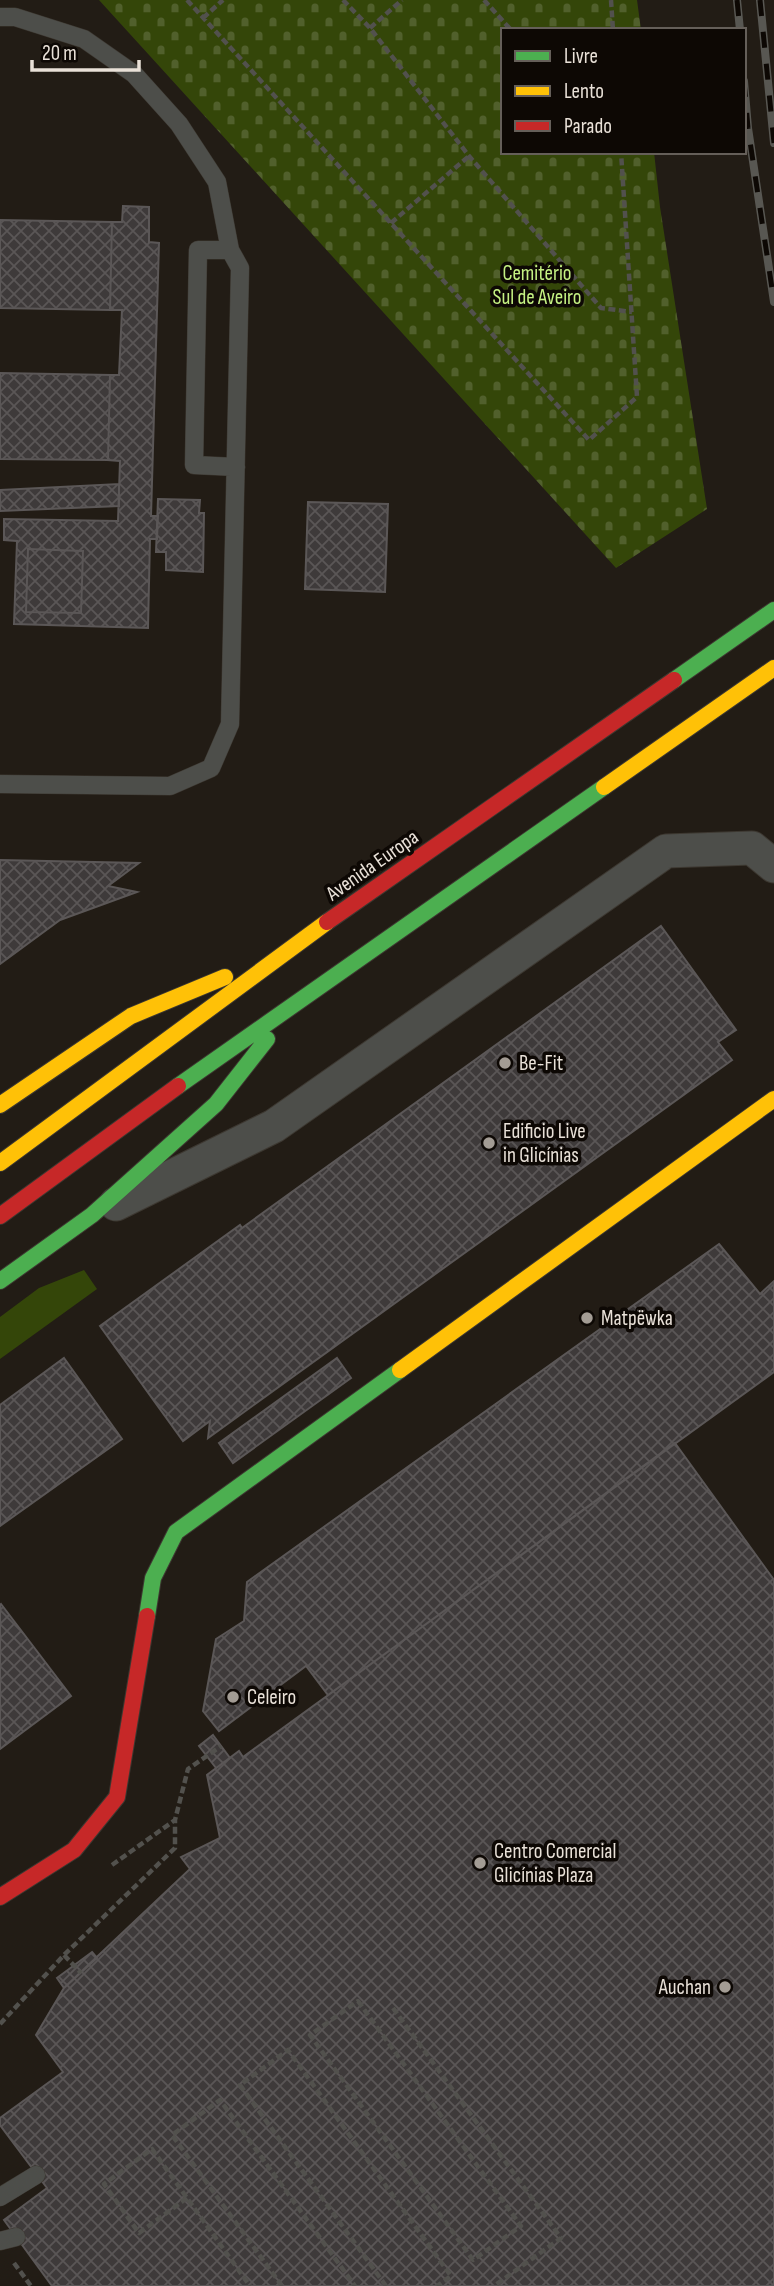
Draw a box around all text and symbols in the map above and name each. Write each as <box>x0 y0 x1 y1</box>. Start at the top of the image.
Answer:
scale bar <box>32 28 138 72</box>
legend <box>501 28 746 154</box>
text: 20 m <box>42 41 77 66</box>
text: Livre <box>564 44 598 69</box>
text: Lento <box>564 79 604 104</box>
text: Parado <box>564 114 612 139</box>
park label: Cemitério Sul de Aveiro <box>493 261 582 310</box>
street label: Avenida Europa <box>321 825 423 907</box>
place label: Be-Fit <box>519 1051 563 1076</box>
marker: Be-Fit <box>497 1055 513 1071</box>
place label: Edificio Live in Glicínias <box>503 1119 586 1168</box>
marker: Edificio Live in Glicínias <box>481 1135 497 1151</box>
place label: Matpëwka <box>601 1306 673 1331</box>
marker: Matpëwka <box>579 1310 595 1326</box>
place label: Celeiro <box>247 1685 296 1710</box>
marker: Celeiro <box>225 1689 241 1705</box>
place label: Centro Comercial Glicínias Plaza <box>494 1839 616 1888</box>
marker: Centro Comercial Glicínias Plaza <box>472 1855 488 1871</box>
place label: Auchan <box>658 1975 711 2000</box>
marker: Auchan <box>717 1979 733 1995</box>

